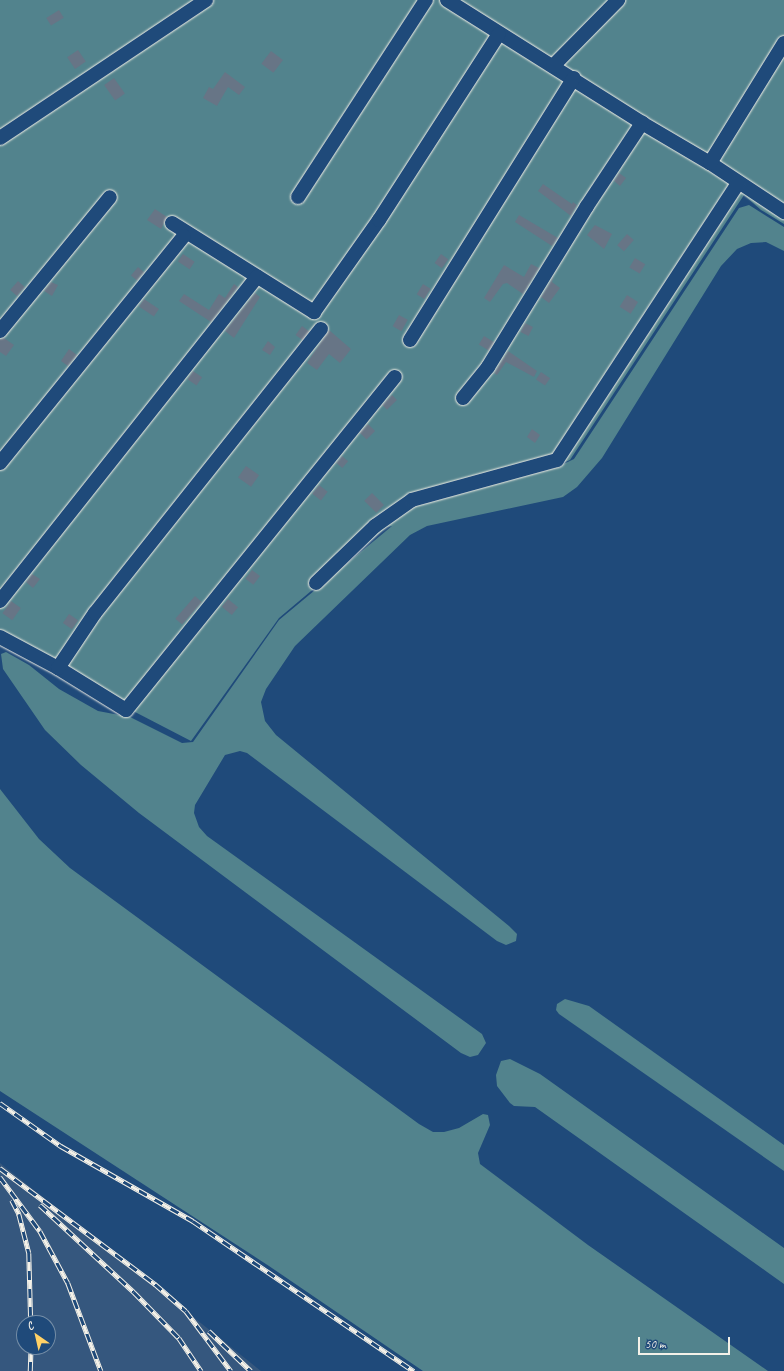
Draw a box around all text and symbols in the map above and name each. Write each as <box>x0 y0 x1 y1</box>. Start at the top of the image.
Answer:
north arrow <box>16 1315 56 1355</box>
text: С <box>24 1319 36 1333</box>
scale bar <box>640 1329 732 1355</box>
text: 50 m <box>645 1336 665 1352</box>

